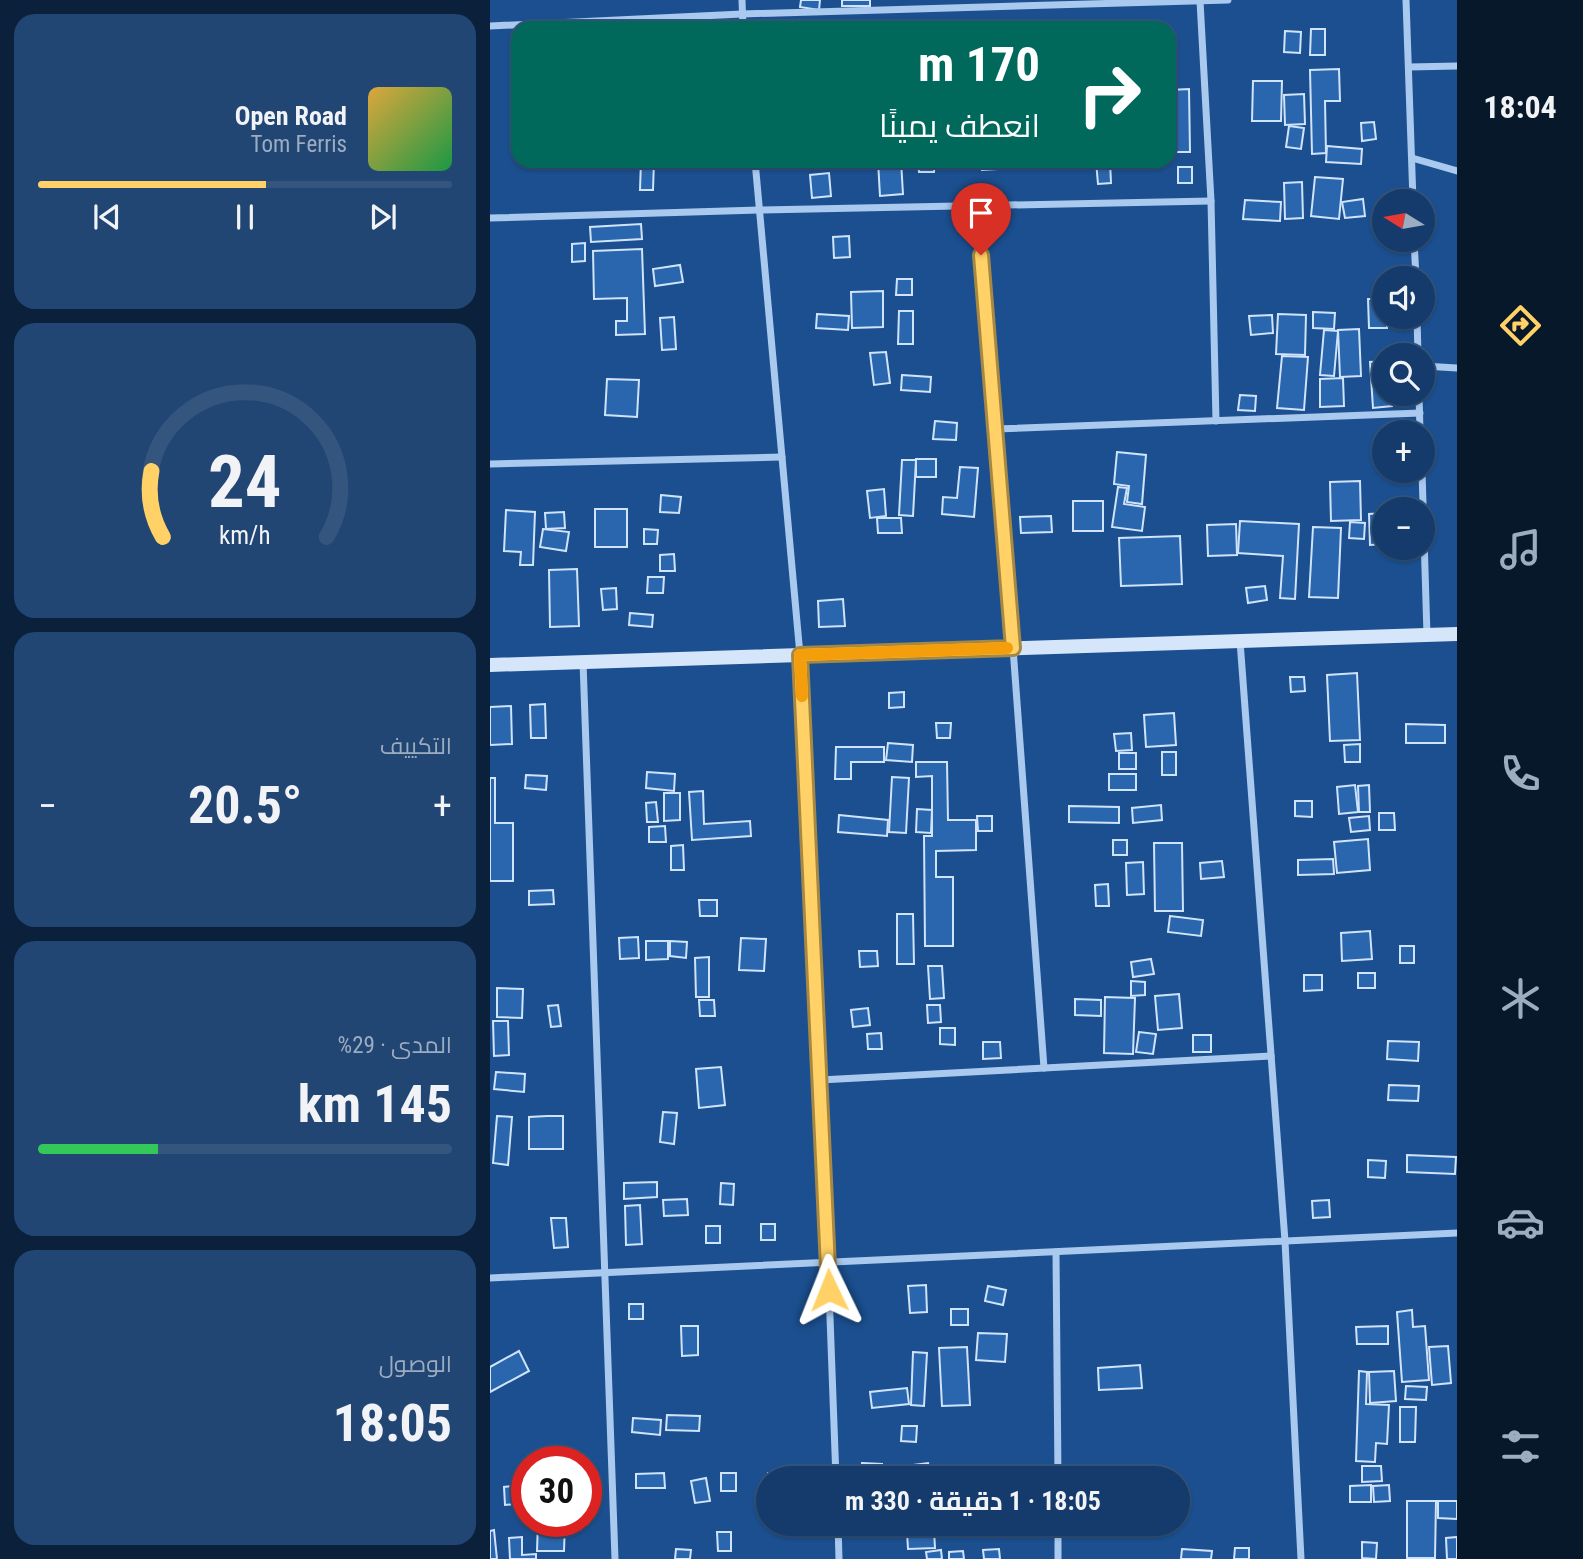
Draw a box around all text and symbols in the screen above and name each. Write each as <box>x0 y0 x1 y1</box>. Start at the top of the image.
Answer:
text: 170 m <box>918 36 1040 93</box>
icon: right <box>1064 49 1155 140</box>
text: 18:04 <box>1483 88 1557 126</box>
text: Open Road <box>235 101 347 131</box>
text: انعطف يمينًا <box>879 107 1040 145</box>
text: Tom Ferris <box>251 131 347 158</box>
pin <box>951 183 1011 255</box>
north arrow <box>1372 189 1435 252</box>
map controls <box>1372 189 1435 560</box>
icon: arrive <box>962 194 1000 232</box>
icon: previous <box>88 198 126 236</box>
icon: pause <box>226 198 264 236</box>
icon: next <box>364 198 402 236</box>
button: sound <box>1372 266 1435 329</box>
icon: directions <box>1496 301 1545 350</box>
button: search <box>1372 343 1435 406</box>
button: + <box>1372 420 1435 483</box>
text: 24 <box>208 439 282 525</box>
button: − <box>1372 497 1435 560</box>
text: km/h <box>219 520 271 549</box>
icon: music <box>1496 525 1545 574</box>
text: التكييف <box>380 733 452 760</box>
icon: phone <box>1496 749 1545 798</box>
text: 20.5° <box>188 775 302 836</box>
text: − <box>38 784 57 828</box>
text: + <box>433 784 452 828</box>
icon: climate <box>1496 974 1545 1023</box>
text: المدى · 29% <box>338 1032 452 1059</box>
text: 145 km <box>298 1074 452 1135</box>
icon: car <box>1496 1198 1545 1247</box>
position arrow <box>792 1253 866 1327</box>
text: الوصول <box>379 1351 452 1378</box>
text: 18:05 <box>333 1393 452 1454</box>
icon: filters <box>1496 1422 1545 1471</box>
speed limit sign: 30 <box>511 1446 602 1537</box>
text: 18:05 · 1 دقيقة · 330 m <box>845 1486 1101 1516</box>

